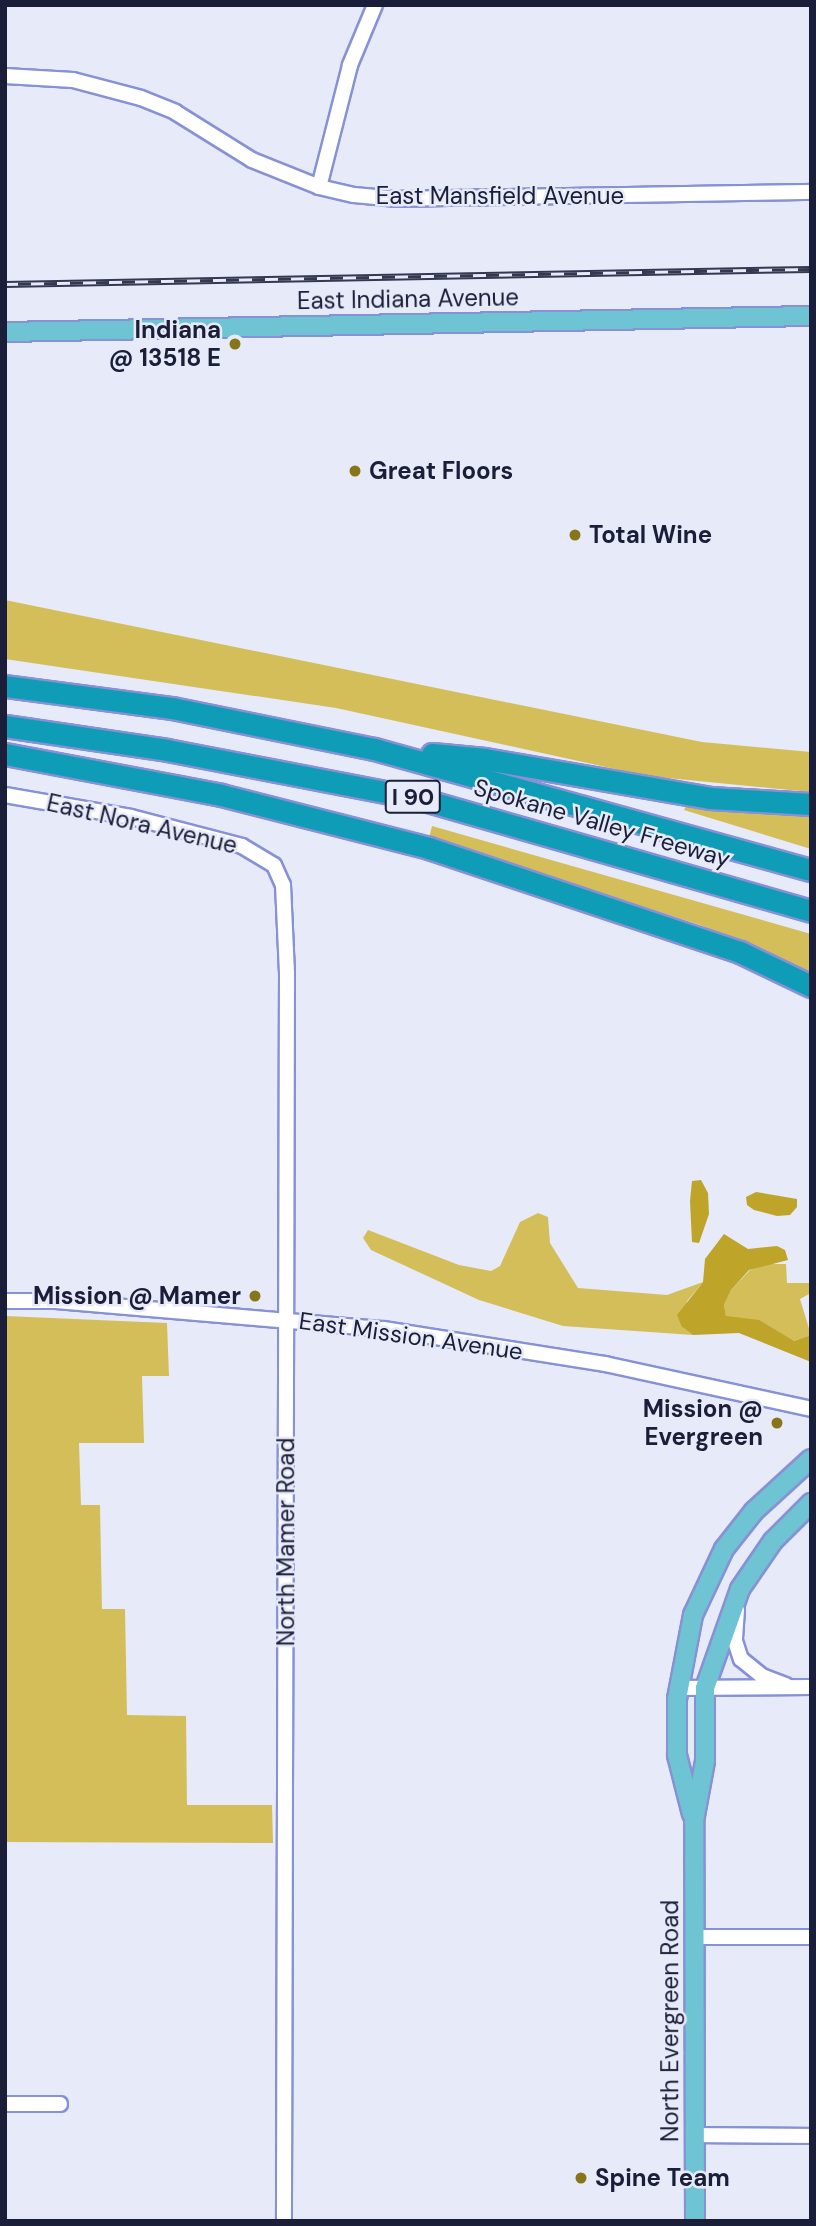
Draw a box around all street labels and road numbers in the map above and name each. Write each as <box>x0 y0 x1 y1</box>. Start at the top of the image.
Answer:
street label: East Mansfield Avenue <box>376 182 624 210</box>
street label: East Indiana Avenue <box>297 283 519 315</box>
street label: Spokane Valley Freeway <box>470 773 734 873</box>
road number: I 90 <box>383 778 443 817</box>
street label: East Nora Avenue <box>44 788 240 860</box>
street label: East Mission Avenue <box>297 1306 525 1366</box>
street label: North Mamer Road <box>272 1438 300 1646</box>
street label: North Evergreen Road <box>656 1900 684 2142</box>

